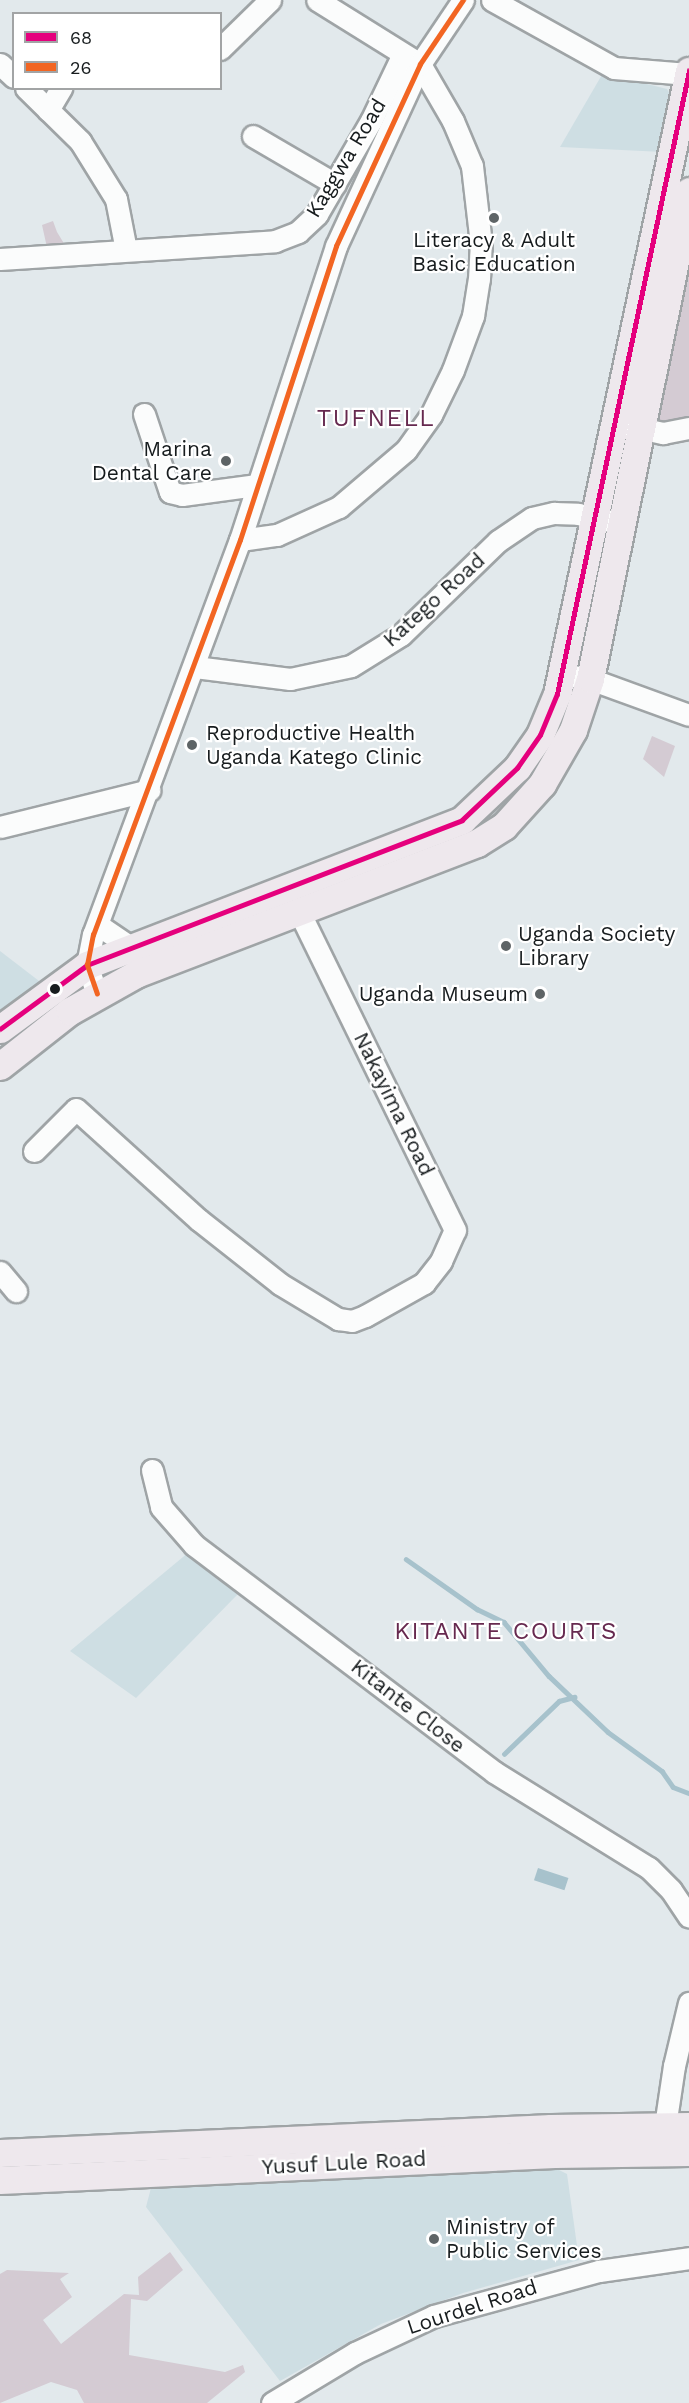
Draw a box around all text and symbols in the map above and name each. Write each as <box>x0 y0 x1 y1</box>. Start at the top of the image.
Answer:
legend <box>12 12 222 90</box>
text: 68 <box>70 27 92 48</box>
text: 26 <box>70 57 91 78</box>
street label: Kaggwa Road <box>300 94 392 222</box>
marker: Literacy & Adult Basic Education <box>487 211 501 225</box>
place label: Literacy & Adult Basic Education <box>412 227 576 277</box>
district label: TUFNELL <box>317 405 435 433</box>
place label: Marina Dental Care <box>91 436 212 486</box>
marker: Marina Dental Care <box>217 452 235 470</box>
street label: Katego Road <box>378 548 490 652</box>
place label: Reproductive Health Uganda Katego Clinic <box>206 720 422 770</box>
marker: Reproductive Health Uganda Katego Clinic <box>183 736 201 754</box>
place label: Uganda Society Library <box>518 921 676 971</box>
marker: Uganda Society Library <box>499 939 513 953</box>
place label: Uganda Museum <box>358 981 528 1007</box>
unlabelled marker <box>49 983 61 995</box>
marker: Uganda Museum <box>533 987 547 1001</box>
street label: Nakayima Road <box>348 1028 440 1180</box>
district label: KITANTE COURTS <box>394 1618 618 1646</box>
street label: Kitante Close <box>346 1654 470 1758</box>
street label: Yusuf Lule Road <box>261 2146 427 2180</box>
place label: Ministry of Public Services <box>446 2214 601 2264</box>
marker: Ministry of Public Services <box>427 2232 441 2246</box>
street label: Lourdel Road <box>403 2274 541 2340</box>

